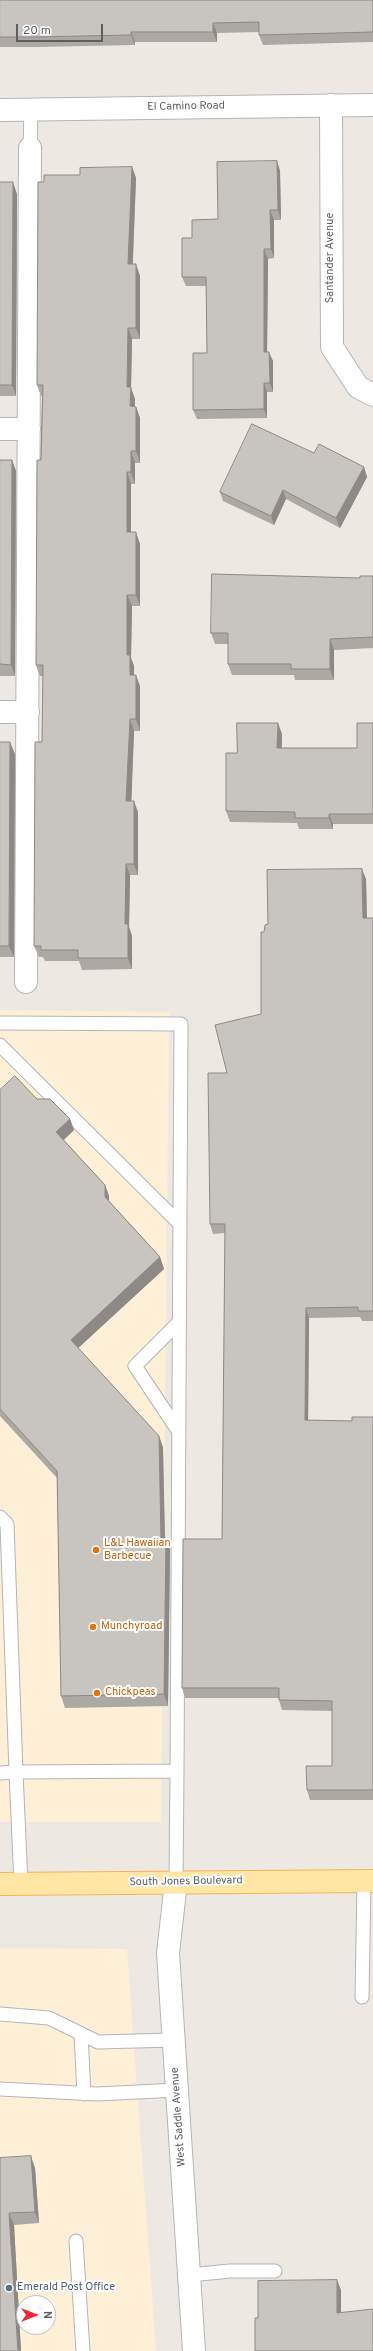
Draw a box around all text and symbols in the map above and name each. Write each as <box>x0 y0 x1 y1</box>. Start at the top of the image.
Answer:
scale bar <box>18 16 105 42</box>
text: 20 m <box>23 23 51 39</box>
street label: El Camino Road <box>147 100 225 114</box>
street label: Santander Avenue <box>324 213 338 303</box>
place label: L&L Hawaiian Barbecue <box>104 1537 171 1563</box>
marker: L&L Hawaiian Barbecue <box>91 1545 101 1555</box>
place label: Munchyroad <box>101 1620 163 1634</box>
marker: Munchyroad <box>88 1622 98 1632</box>
place label: Chickpeas <box>105 1686 156 1700</box>
marker: Chickpeas <box>92 1688 102 1698</box>
street label: South Jones Boulevard <box>129 1874 243 1890</box>
street label: West Saddle Avenue <box>169 2067 189 2167</box>
place label: Emerald Post Office <box>17 2281 115 2295</box>
marker: Emerald Post Office <box>4 2283 14 2293</box>
north arrow <box>16 2295 56 2335</box>
text: N <box>40 2311 54 2319</box>

